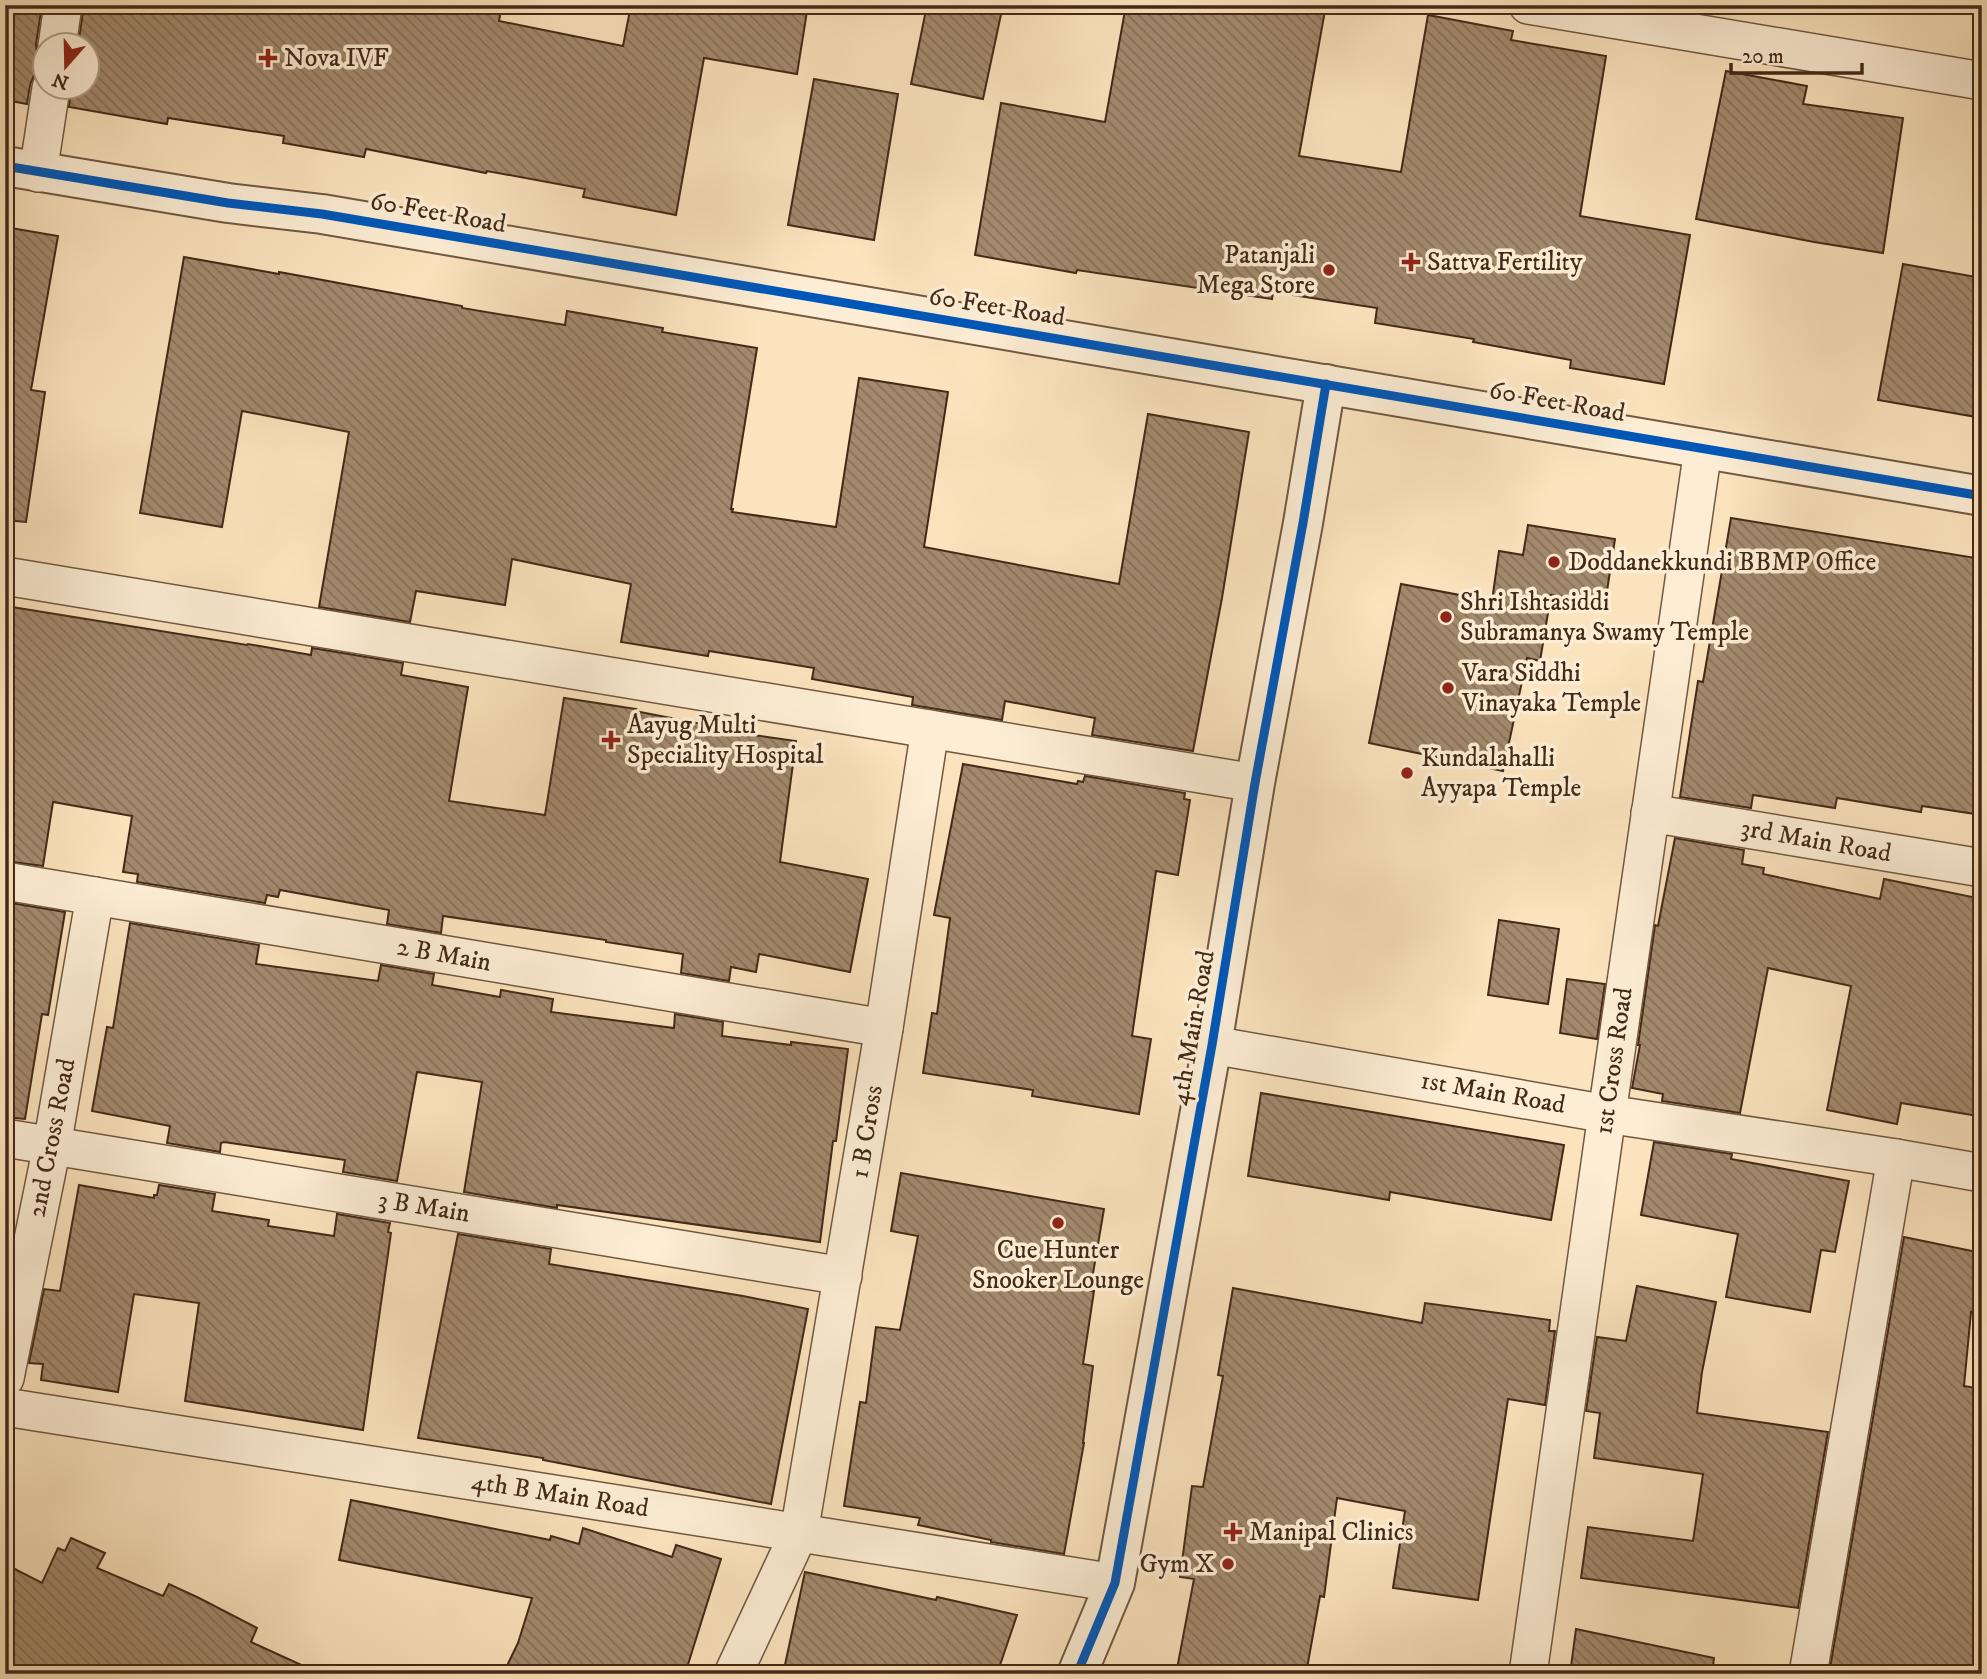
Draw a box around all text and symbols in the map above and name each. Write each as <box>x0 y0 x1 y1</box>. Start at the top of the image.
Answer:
north arrow <box>32 32 102 102</box>
scale bar <box>1731 32 1863 76</box>
place label: Nova IVF <box>284 42 389 75</box>
text: 20 m <box>1742 44 1784 70</box>
marker: Nova IVF <box>258 48 278 68</box>
text: N <box>49 67 72 94</box>
street label: 60 Feet Road <box>367 185 509 241</box>
place label: Patanjali Mega Store <box>1197 239 1315 302</box>
place label: Sattva Fertility <box>1427 246 1583 279</box>
marker: Sattva Fertility <box>1401 252 1421 272</box>
marker: Patanjali Mega Store <box>1321 262 1337 278</box>
street label: 60 Feet Road <box>926 280 1068 334</box>
street label: 60 Feet Road <box>1486 374 1628 430</box>
place label: Doddanekkundi BBMP Office <box>1568 546 1876 579</box>
marker: Doddanekkundi BBMP Office <box>1546 554 1562 570</box>
place label: Shri Ishtasiddi Subramanya Swamy Temple <box>1460 586 1749 649</box>
marker: Shri Ishtasiddi Subramanya Swamy Temple <box>1438 609 1454 625</box>
place label: Vara Siddhi Vinayaka Temple <box>1461 657 1641 720</box>
marker: Vara Siddhi Vinayaka Temple <box>1440 680 1456 696</box>
place label: Aayug Multi Speciality Hospital <box>627 709 824 772</box>
marker: Aayug Multi Speciality Hospital <box>601 730 621 750</box>
place label: Kundalahalli Ayyapa Temple <box>1421 742 1581 805</box>
marker: Kundalahalli Ayyapa Temple <box>1399 765 1415 781</box>
street label: 3rd Main Road <box>1738 812 1894 870</box>
street label: 2 B Main <box>394 930 494 980</box>
street label: 4th Main Road <box>1163 948 1223 1108</box>
street label: 1st Cross Road <box>1587 985 1641 1137</box>
street label: 2nd Cross Road <box>20 1056 84 1220</box>
street label: 1st Main Road <box>1418 1064 1568 1122</box>
street label: 1 B Cross <box>843 1083 891 1181</box>
street label: 3 B Main <box>376 1183 473 1231</box>
marker: Cue Hunter Snooker Lounge <box>1050 1215 1066 1231</box>
place label: Cue Hunter Snooker Lounge <box>972 1234 1144 1297</box>
street label: 4th B Main Road <box>469 1465 651 1525</box>
place label: Manipal Clinics <box>1249 1516 1414 1549</box>
marker: Manipal Clinics <box>1223 1522 1243 1542</box>
place label: Gym X <box>1140 1548 1214 1581</box>
marker: Gym X <box>1220 1556 1236 1572</box>

